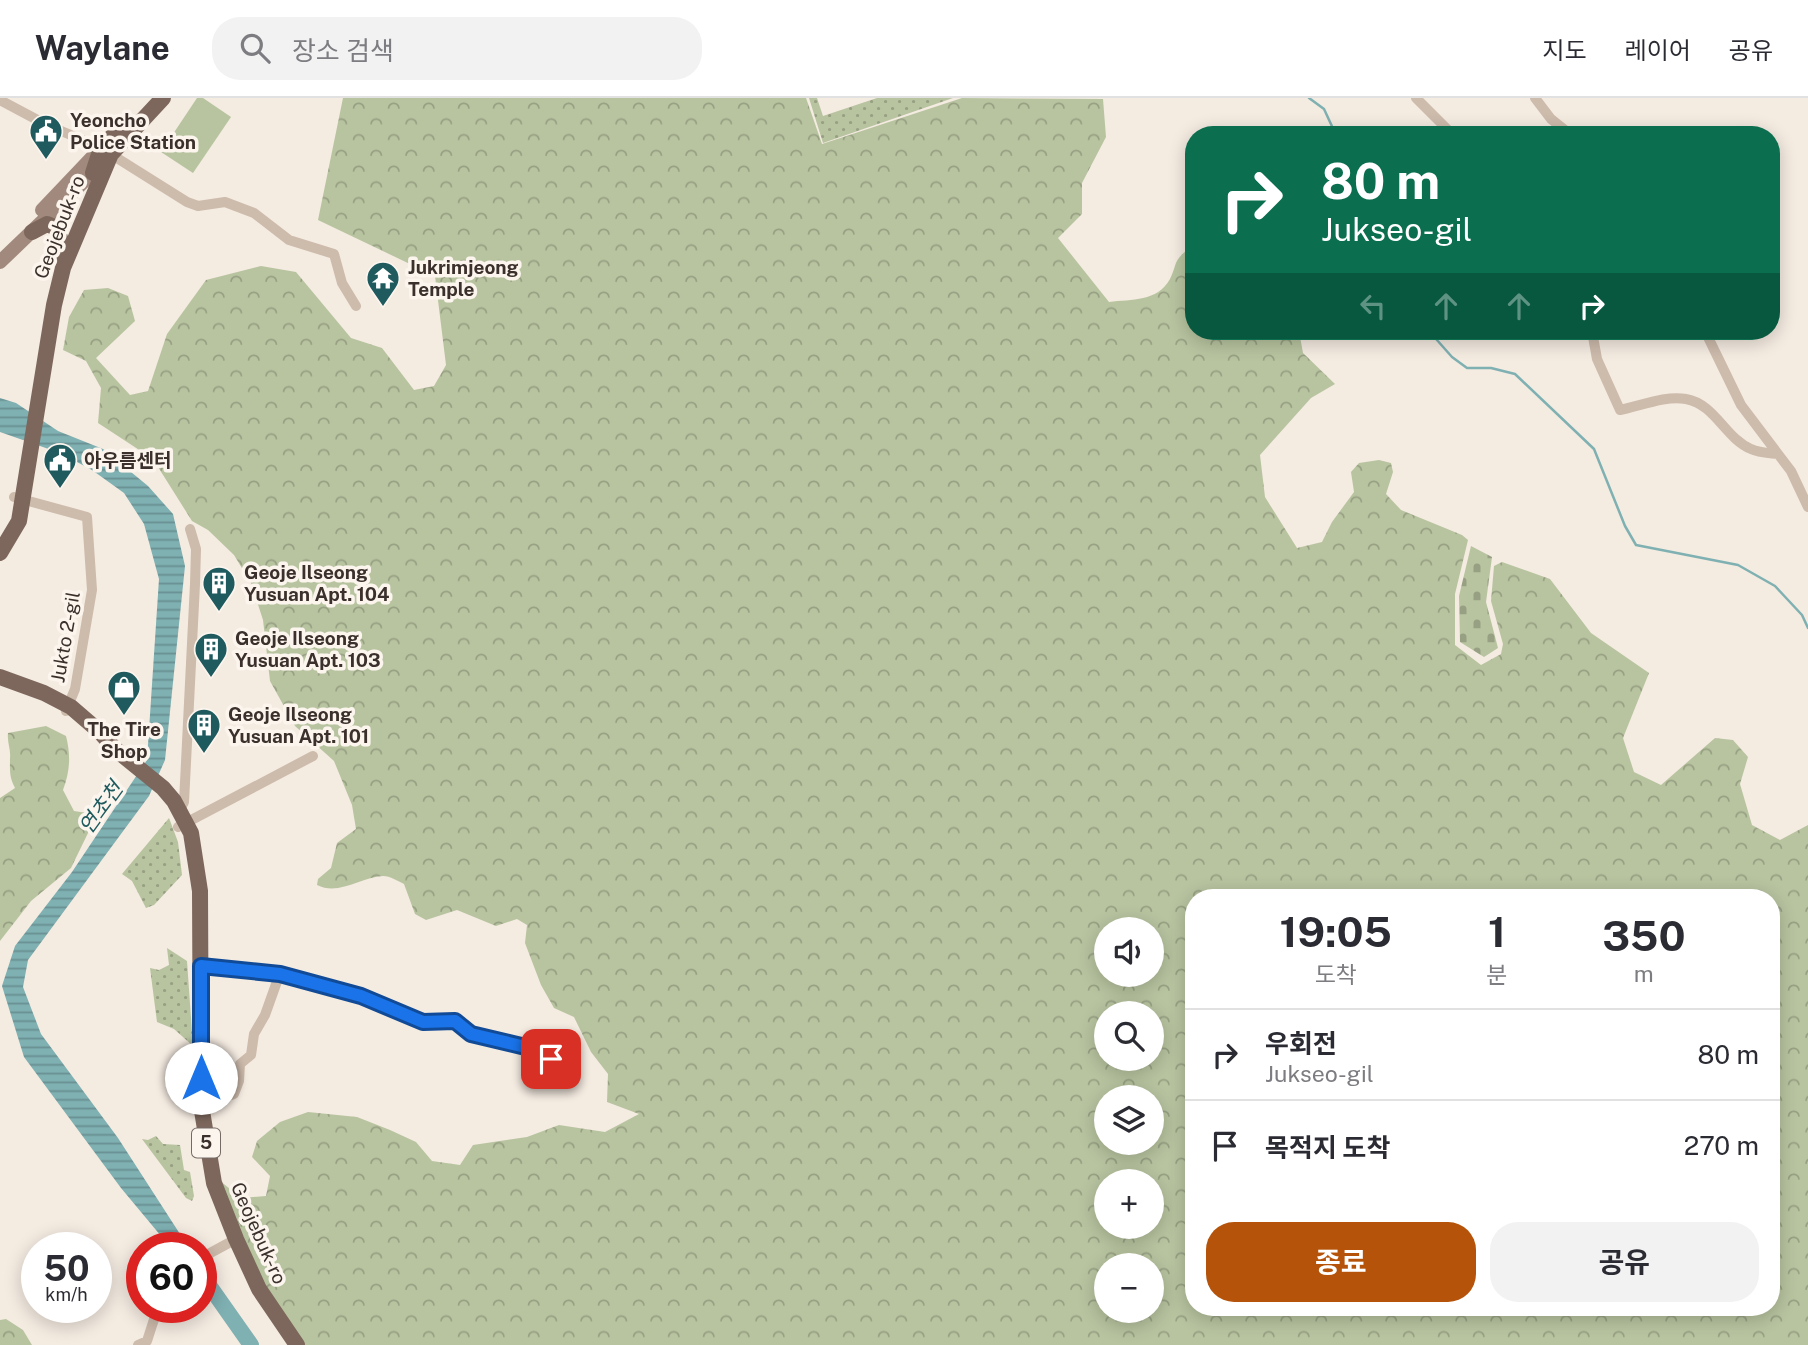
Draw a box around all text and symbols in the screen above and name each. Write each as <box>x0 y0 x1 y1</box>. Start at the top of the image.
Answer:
search box <box>212 17 702 80</box>
text: Waylane <box>35 29 170 67</box>
icon: search <box>236 29 274 67</box>
text: 장소 검색 <box>292 35 394 66</box>
text: 지도 <box>1542 36 1587 64</box>
text: 레이어 <box>1625 36 1691 64</box>
text: 공유 <box>1729 36 1773 64</box>
place label: Yeoncho Police Station <box>70 109 196 153</box>
public building icon: Yeoncho Police Station <box>27 112 65 161</box>
text: 80 m <box>1321 152 1440 210</box>
icon: right <box>1206 154 1297 245</box>
street label: Geojebuk-ro <box>29 172 89 282</box>
text: Jukseo-gil <box>1321 211 1472 248</box>
place label: Jukrimjeong Temple <box>408 256 519 300</box>
temple icon: Jukrimjeong Temple <box>364 259 402 308</box>
icon: left <box>1354 287 1392 325</box>
icon: ahead <box>1427 287 1465 325</box>
icon: ahead <box>1500 287 1538 325</box>
icon: right <box>1573 287 1611 325</box>
public building icon: 아우름센터 <box>41 441 79 490</box>
place label: 아우름센터 <box>84 449 171 471</box>
place label: Geoje Ilseong Yusuan Apt. 104 <box>244 561 390 605</box>
building icon: Geoje Ilseong Yusuan Apt. 104 <box>200 564 238 613</box>
street label: Jukto 2-gil <box>46 590 84 684</box>
place label: Geoje Ilseong Yusuan Apt. 103 <box>235 627 381 671</box>
building icon: Geoje Ilseong Yusuan Apt. 103 <box>192 630 230 679</box>
shop icon: The Tire Shop <box>105 668 143 717</box>
place label: Geoje Ilseong Yusuan Apt. 101 <box>228 703 369 747</box>
building icon: Geoje Ilseong Yusuan Apt. 101 <box>185 706 223 755</box>
place label: The Tire Shop <box>87 718 161 762</box>
water label: 연초천 <box>73 775 129 839</box>
text: 19:05 <box>1280 907 1392 956</box>
text: 1 <box>1488 907 1506 956</box>
text: 350 <box>1602 911 1685 960</box>
map controls <box>1094 917 1164 1323</box>
button: sound <box>1094 917 1164 987</box>
text: m <box>1634 960 1654 987</box>
text: 도착 <box>1315 961 1357 988</box>
text: 분 <box>1486 961 1508 988</box>
button: search <box>1094 1001 1164 1071</box>
text: 우회전 <box>1265 1028 1337 1059</box>
pin <box>521 1029 581 1089</box>
icon: right <box>1206 1036 1244 1074</box>
text: 80 m <box>1698 1039 1759 1070</box>
icon: arrive <box>532 1040 570 1078</box>
position arrow <box>164 1041 238 1115</box>
text: Jukseo-gil <box>1265 1060 1374 1087</box>
button: layers <box>1094 1085 1164 1155</box>
icon: arrive <box>1206 1127 1244 1165</box>
road number: 5 <box>192 1128 220 1158</box>
text: 270 m <box>1684 1130 1759 1161</box>
text: 목적지 도착 <box>1265 1132 1390 1163</box>
button: + <box>1094 1169 1164 1239</box>
street label: Geojebuk-ro <box>227 1179 291 1287</box>
button: 종료 <box>1206 1222 1476 1302</box>
button: 공유 <box>1490 1222 1759 1302</box>
speed limit sign: 60 <box>126 1232 217 1323</box>
text: 50 <box>43 1248 90 1289</box>
button: − <box>1094 1253 1164 1323</box>
text: km/h <box>45 1284 88 1305</box>

